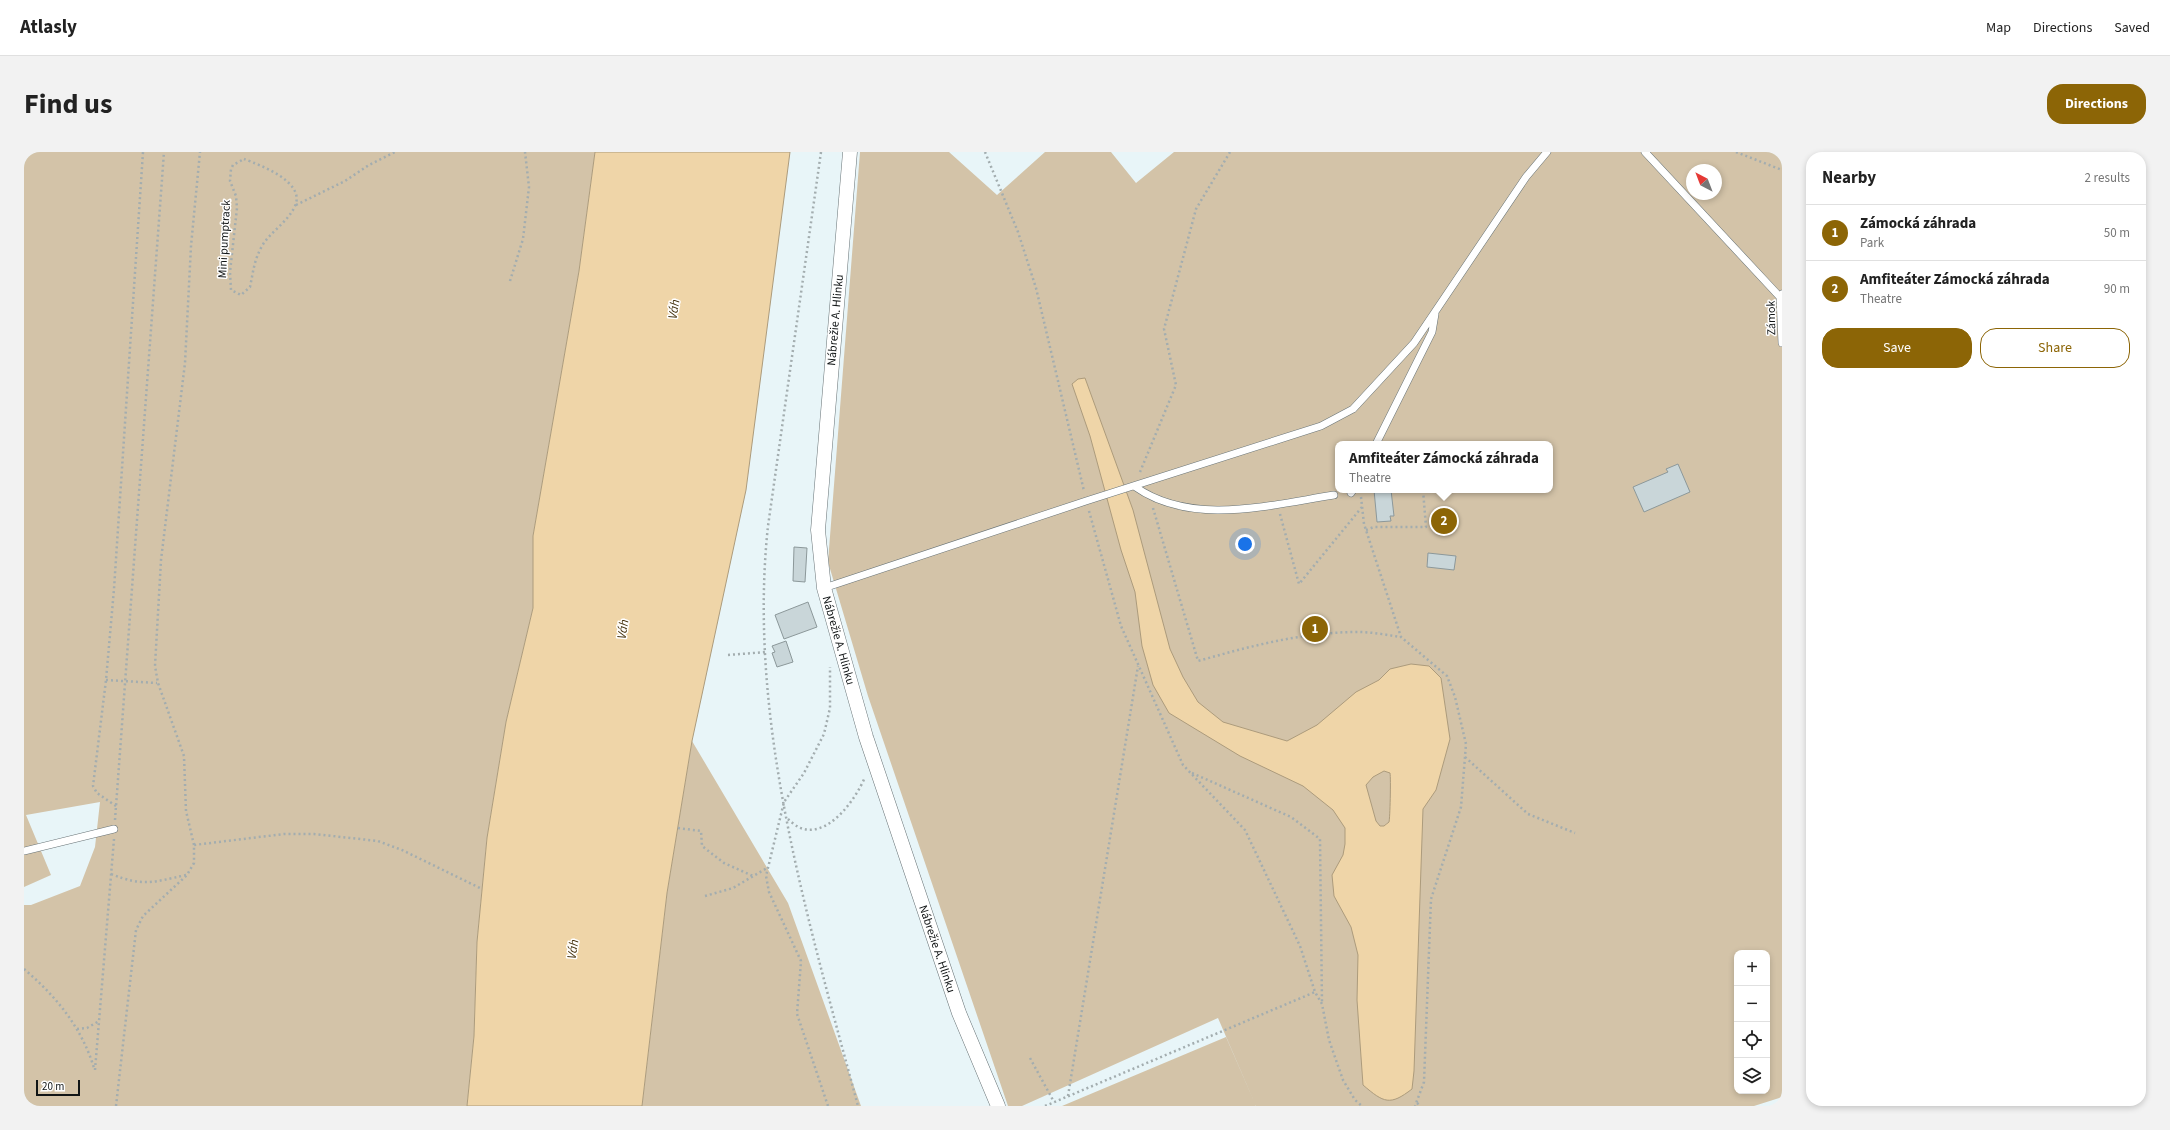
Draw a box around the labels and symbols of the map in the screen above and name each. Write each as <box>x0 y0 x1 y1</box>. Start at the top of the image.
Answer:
north arrow <box>1686 164 1722 200</box>
street label: Mini pumptrack <box>214 199 235 279</box>
street label: Nábrežie A. Hlinku <box>823 274 848 366</box>
water label: Váh <box>664 298 684 320</box>
street label: Zámok <box>1763 300 1780 335</box>
pin: 2 <box>1431 506 1457 536</box>
your location <box>1235 534 1255 554</box>
street label: Nábrežie A. Hlinku <box>818 594 859 687</box>
pin: 1 <box>1302 614 1328 644</box>
water label: Váh <box>613 618 633 640</box>
street label: Nábrežie A. Hlinku <box>914 903 960 995</box>
water label: Váh <box>563 938 583 960</box>
scale bar <box>36 1078 80 1097</box>

